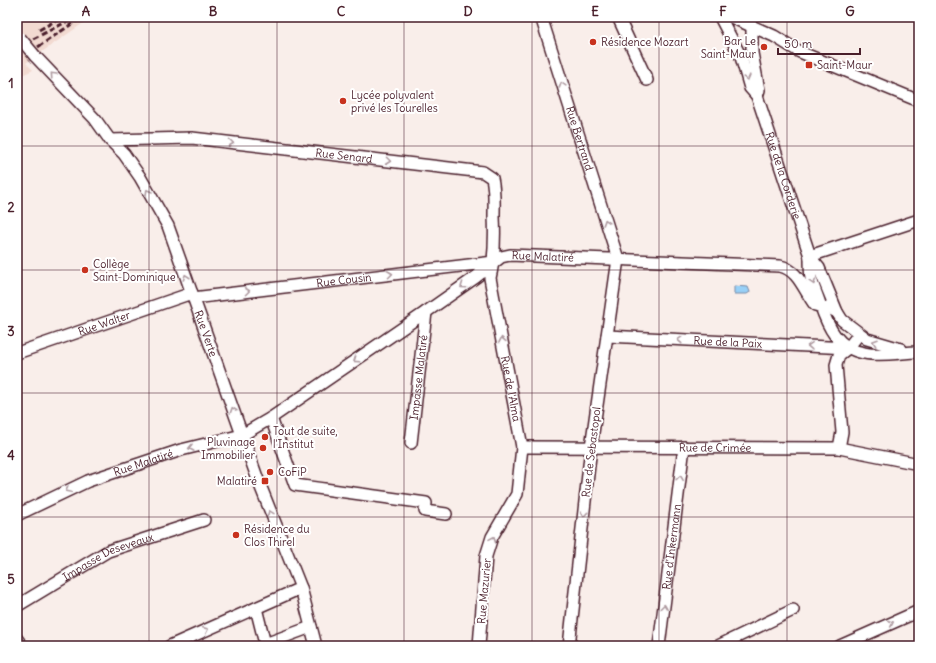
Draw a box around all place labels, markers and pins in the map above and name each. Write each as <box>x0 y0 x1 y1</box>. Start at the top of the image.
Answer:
place label: Bar Le Saint-Maur <box>701 34 757 61</box>
place label: Résidence Mozart <box>601 35 689 49</box>
marker: Résidence Mozart <box>588 37 598 47</box>
marker: Bar Le Saint-Maur <box>759 42 769 52</box>
place label: Saint-Maur <box>817 58 873 72</box>
marker: Saint-Maur <box>804 60 814 70</box>
place label: Lycée polyvalent privé les Tourelles <box>351 88 438 115</box>
marker: Lycée polyvalent privé les Tourelles <box>338 96 348 106</box>
place label: Collège Saint-Dominique <box>93 257 176 284</box>
marker: Collège Saint-Dominique <box>80 265 90 275</box>
place label: Tout de suite, l'Institut <box>273 424 338 451</box>
marker: Tout de suite, l'Institut <box>260 432 270 442</box>
place label: Pluvinage Immobilier <box>201 435 256 462</box>
marker: Pluvinage Immobilier <box>258 443 268 453</box>
place label: CoFiP <box>278 465 307 479</box>
marker: CoFiP <box>265 467 275 477</box>
place label: Malatiré <box>217 474 257 488</box>
marker: Malatiré <box>260 476 270 486</box>
place label: Résidence du Clos Thirel <box>244 522 310 549</box>
marker: Résidence du Clos Thirel <box>231 530 241 540</box>

